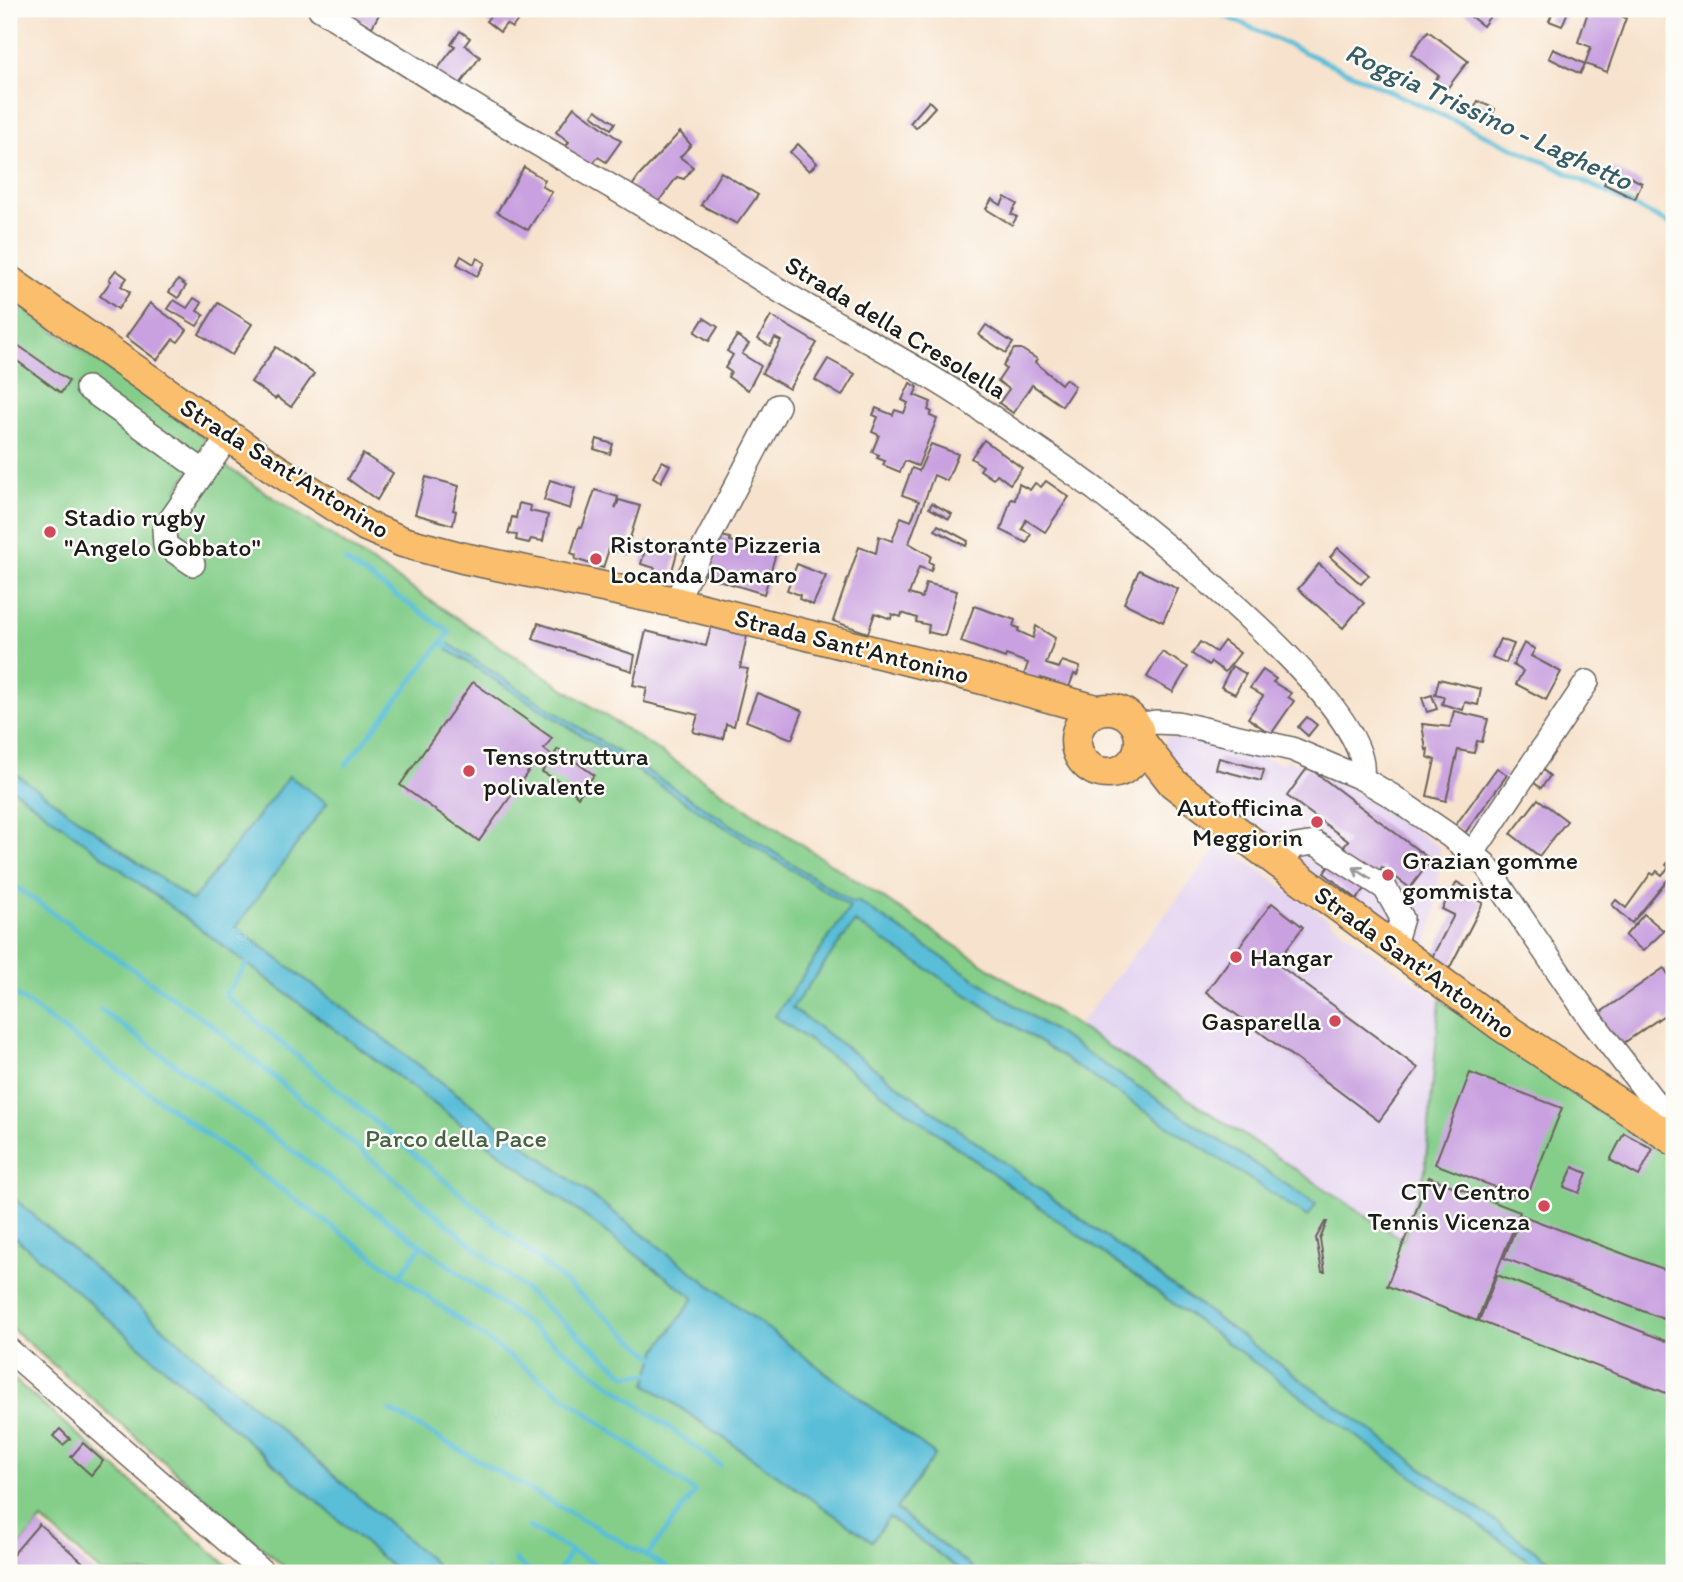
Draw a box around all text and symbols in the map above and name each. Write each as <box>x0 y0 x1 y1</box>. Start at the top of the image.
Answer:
water label: Roggia Trissino - Laghetto <box>1340 35 1639 198</box>
street label: Strada della Cresolella <box>779 248 1013 406</box>
street label: Strada Sant'Antonino <box>174 391 396 545</box>
place label: Stadio rugby "Angelo Gobbato" <box>64 501 261 563</box>
marker: Stadio rugby "Angelo Gobbato" <box>42 524 58 540</box>
place label: Ristorante Pizzeria Locanda Damaro <box>610 528 821 590</box>
marker: Ristorante Pizzeria Locanda Damaro <box>588 551 604 567</box>
street label: Strada Sant'Antonino <box>731 601 973 691</box>
place label: Tensostruttura polivalente <box>483 740 649 802</box>
marker: Tensostruttura polivalente <box>461 763 477 779</box>
place label: Autofficina Meggiorin <box>1177 791 1303 853</box>
marker: Autofficina Meggiorin <box>1309 814 1325 830</box>
place label: Grazian gomme gommista <box>1402 844 1578 906</box>
one-way arrow <box>1352 866 1372 880</box>
marker: Grazian gomme gommista <box>1380 867 1396 883</box>
street label: Strada Sant'Antonino <box>1308 878 1522 1046</box>
place label: Hangar <box>1250 941 1333 973</box>
marker: Hangar <box>1228 949 1244 965</box>
place label: Gasparella <box>1201 1005 1321 1037</box>
marker: Gasparella <box>1327 1013 1343 1029</box>
park label: Parco della Pace <box>365 1122 547 1154</box>
place label: CTV Centro Tennis Vicenza <box>1368 1175 1530 1237</box>
marker: CTV Centro Tennis Vicenza <box>1536 1198 1552 1214</box>

